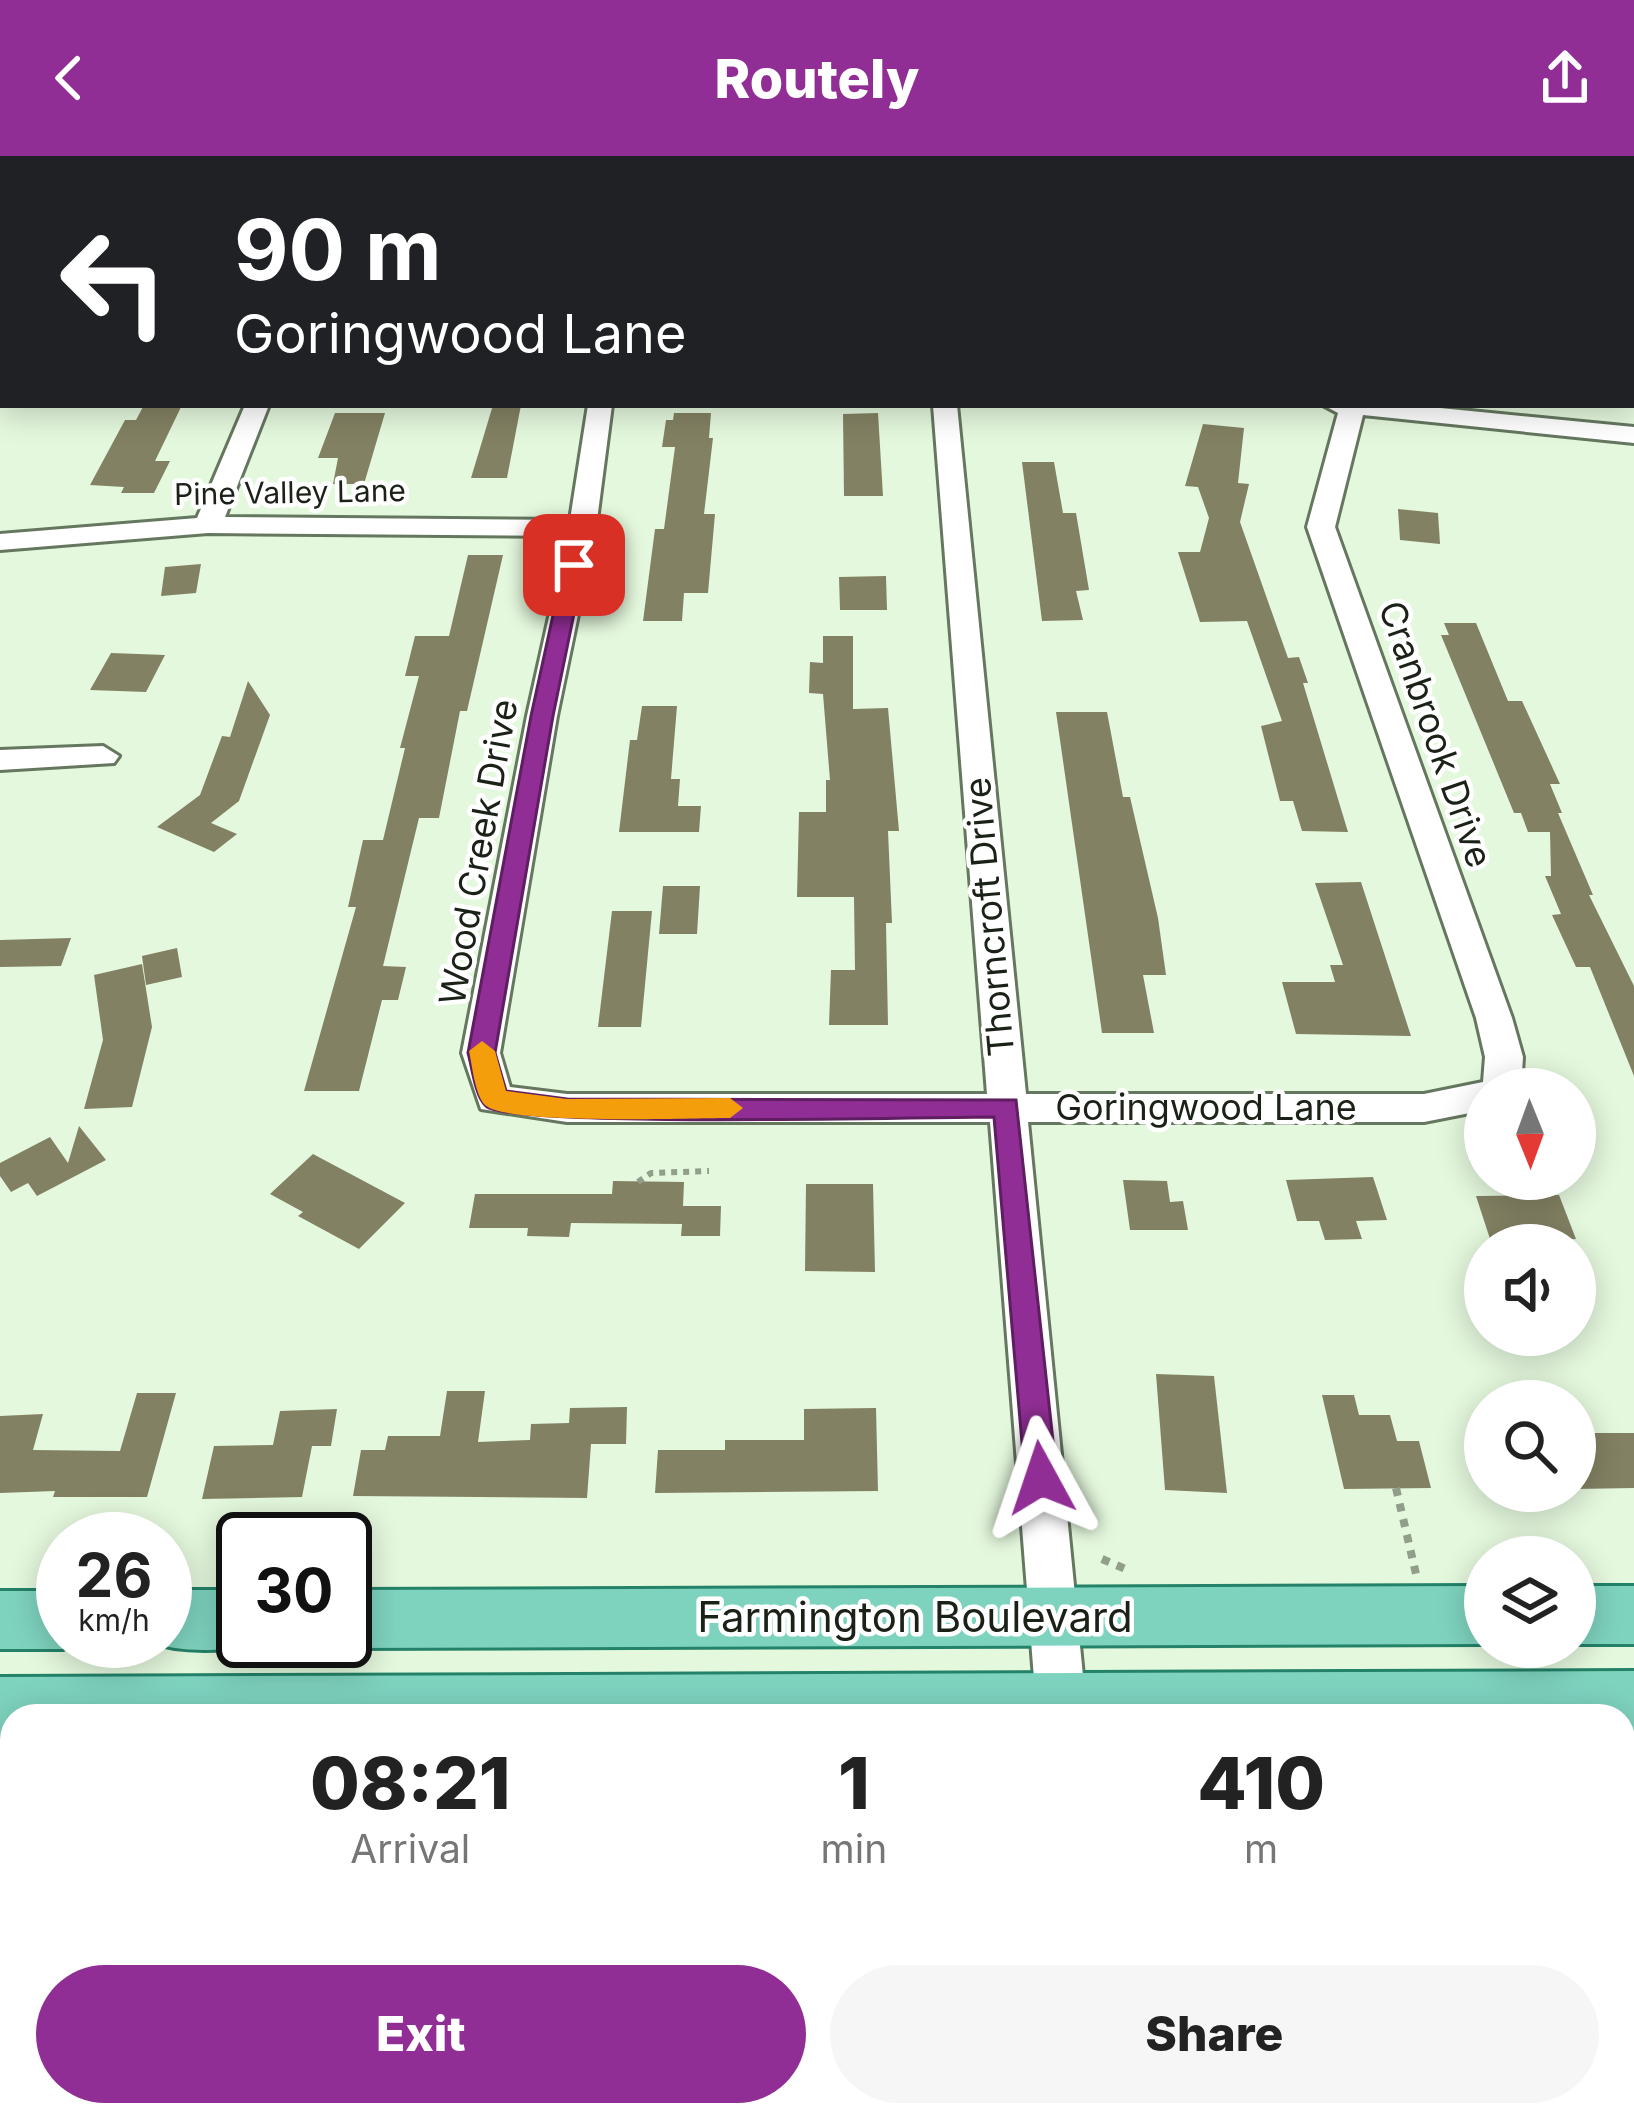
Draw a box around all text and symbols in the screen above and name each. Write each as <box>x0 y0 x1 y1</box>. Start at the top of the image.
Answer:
icon: back <box>36 45 102 111</box>
icon: share <box>1532 45 1598 111</box>
text: Routely <box>715 46 919 111</box>
text: 90 m <box>234 199 442 300</box>
icon: left <box>36 204 192 360</box>
text: Goringwood Lane <box>234 301 686 366</box>
street label: Pine Valley Lane <box>174 472 406 512</box>
pin <box>523 514 625 616</box>
icon: arrive <box>541 532 607 598</box>
street label: Cranbrook Drive <box>1370 595 1502 873</box>
street label: Wood Creek Drive <box>429 696 527 1008</box>
street label: Thorncroft Drive <box>955 776 1023 1058</box>
north arrow <box>1464 1068 1596 1200</box>
map controls <box>1464 1068 1596 1668</box>
street label: Goringwood Lane <box>1055 1085 1357 1129</box>
button: sound <box>1464 1224 1596 1356</box>
button: search <box>1464 1380 1596 1512</box>
position arrow <box>978 1415 1104 1541</box>
speed limit sign: 30 <box>216 1512 372 1668</box>
button: layers <box>1464 1536 1596 1668</box>
text: 26 <box>76 1539 152 1611</box>
street label: Farmington Boulevard <box>697 1591 1133 1642</box>
text: km/h <box>78 1602 150 1638</box>
text: 08:21 <box>310 1739 511 1826</box>
text: 1 <box>838 1739 870 1826</box>
text: 410 <box>1197 1739 1325 1826</box>
text: Arrival <box>350 1825 470 1872</box>
text: min <box>821 1825 887 1872</box>
text: m <box>1244 1825 1278 1872</box>
button: Exit <box>36 1965 806 2103</box>
button: Share <box>830 1965 1599 2103</box>

